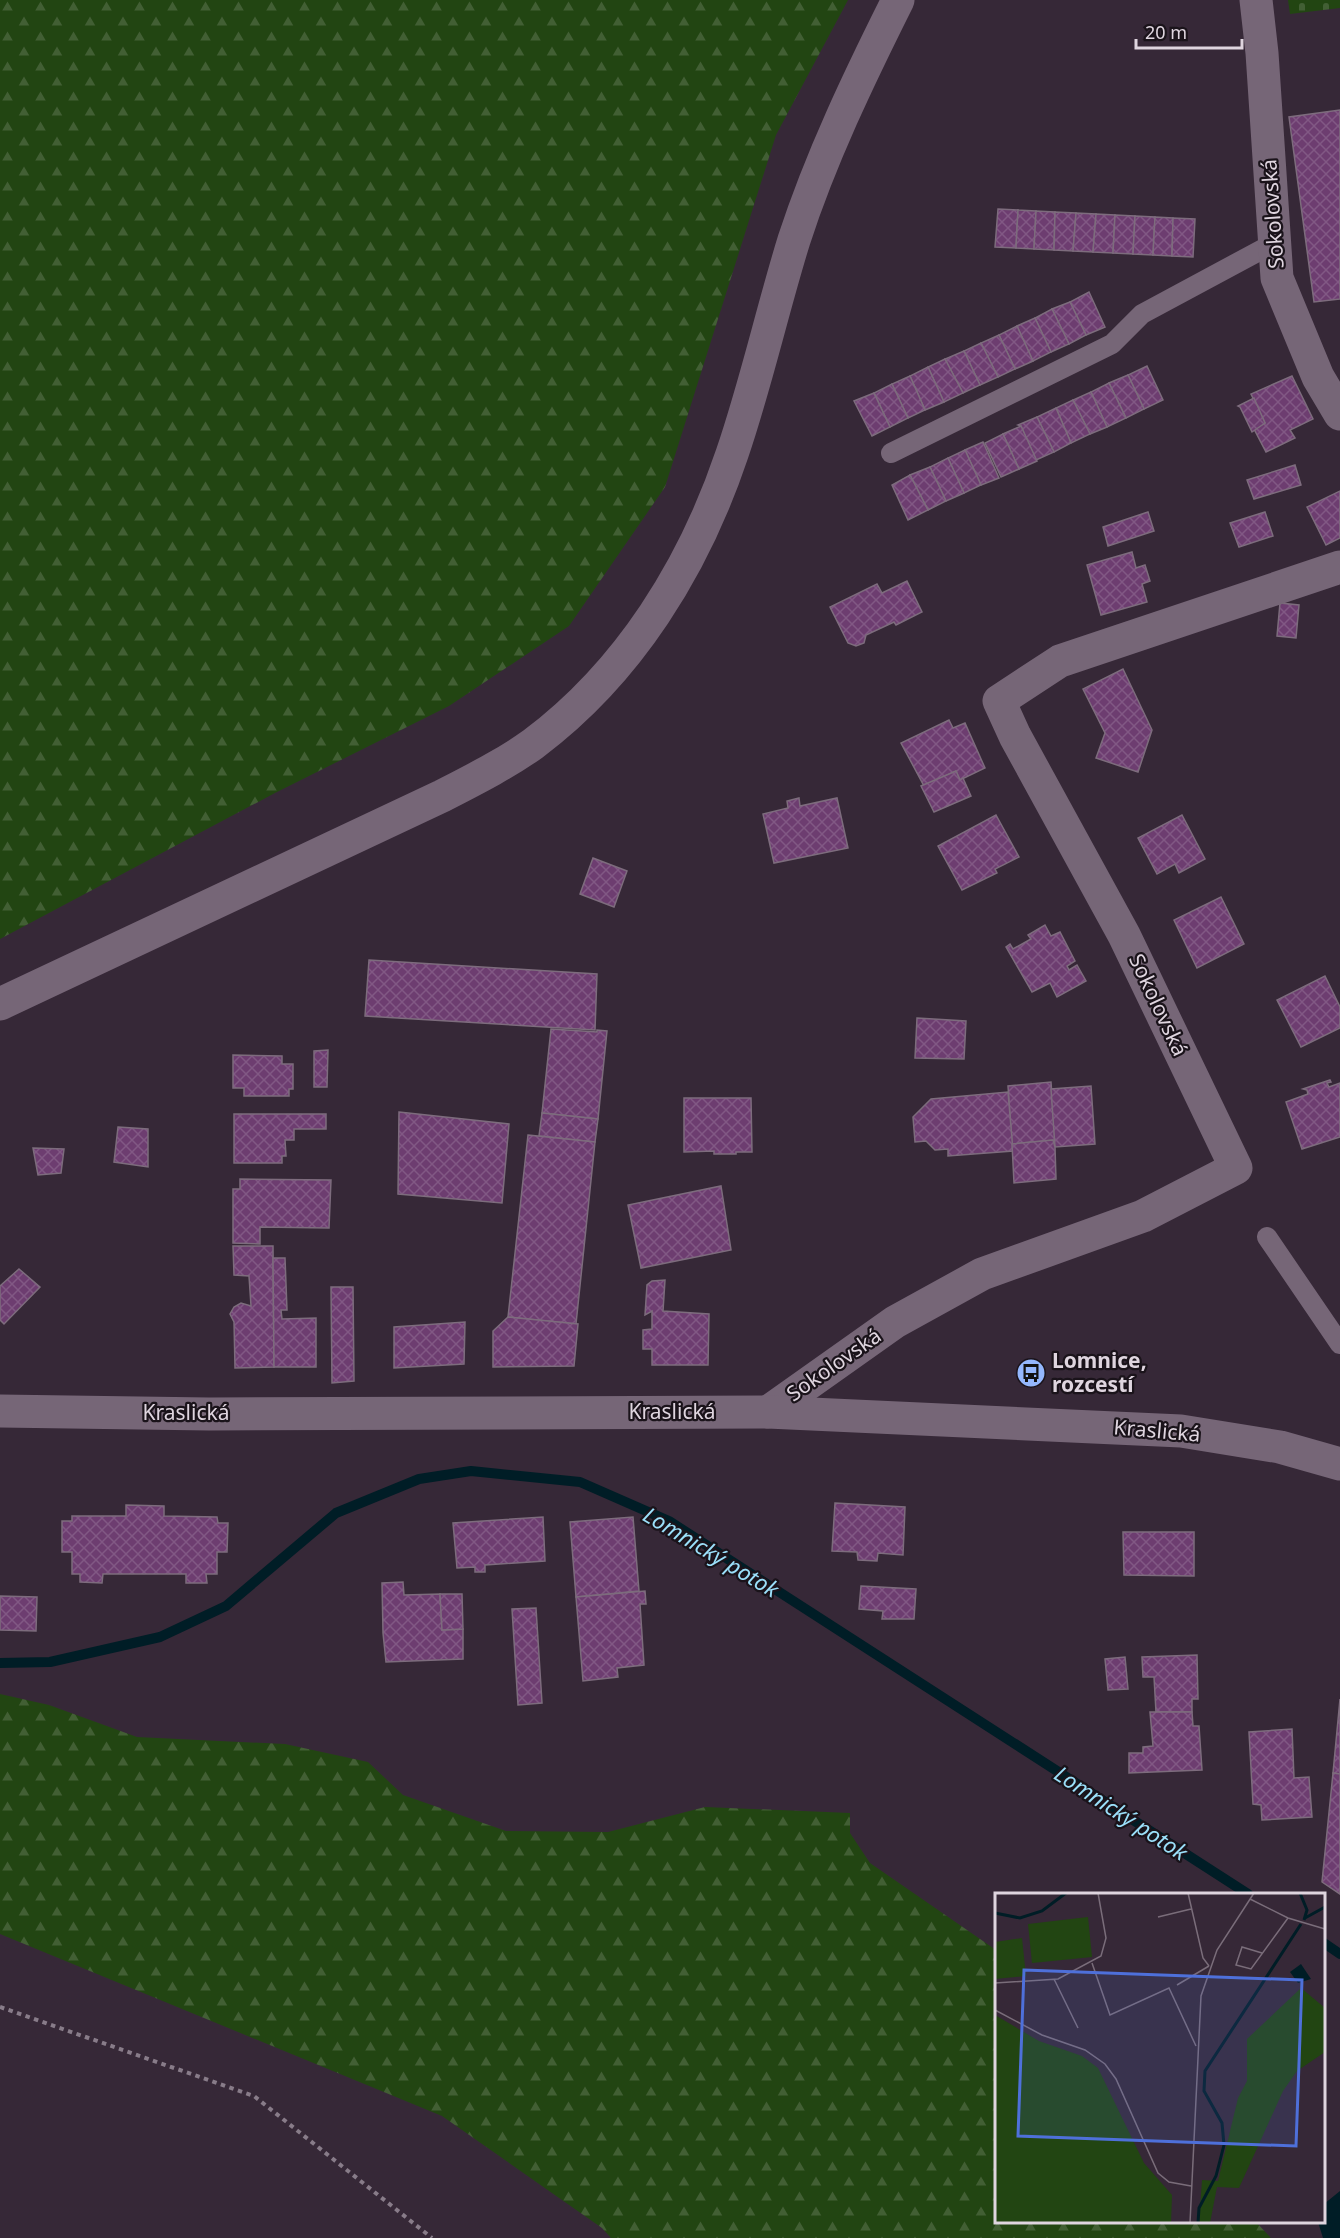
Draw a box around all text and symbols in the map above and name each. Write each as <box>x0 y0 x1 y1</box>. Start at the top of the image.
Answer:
scale bar <box>1136 12 1242 50</box>
text: 20 m <box>1145 20 1187 44</box>
street label: Sokolovská <box>1254 158 1290 270</box>
street label: Sokolovská <box>1123 949 1195 1060</box>
street label: Sokolovská <box>781 1321 886 1407</box>
place label: Lomnice, rozcestí <box>1052 1346 1147 1398</box>
bus stop icon: Lomnice, rozcestí <box>1015 1357 1047 1389</box>
street label: Kraslická <box>628 1397 716 1425</box>
street label: Kraslická <box>142 1398 230 1426</box>
street label: Kraslická <box>1113 1412 1202 1448</box>
water label: Lomnický potok <box>638 1499 786 1604</box>
water label: Lomnický potok <box>1049 1758 1195 1867</box>
inset map <box>995 1893 1325 2223</box>

